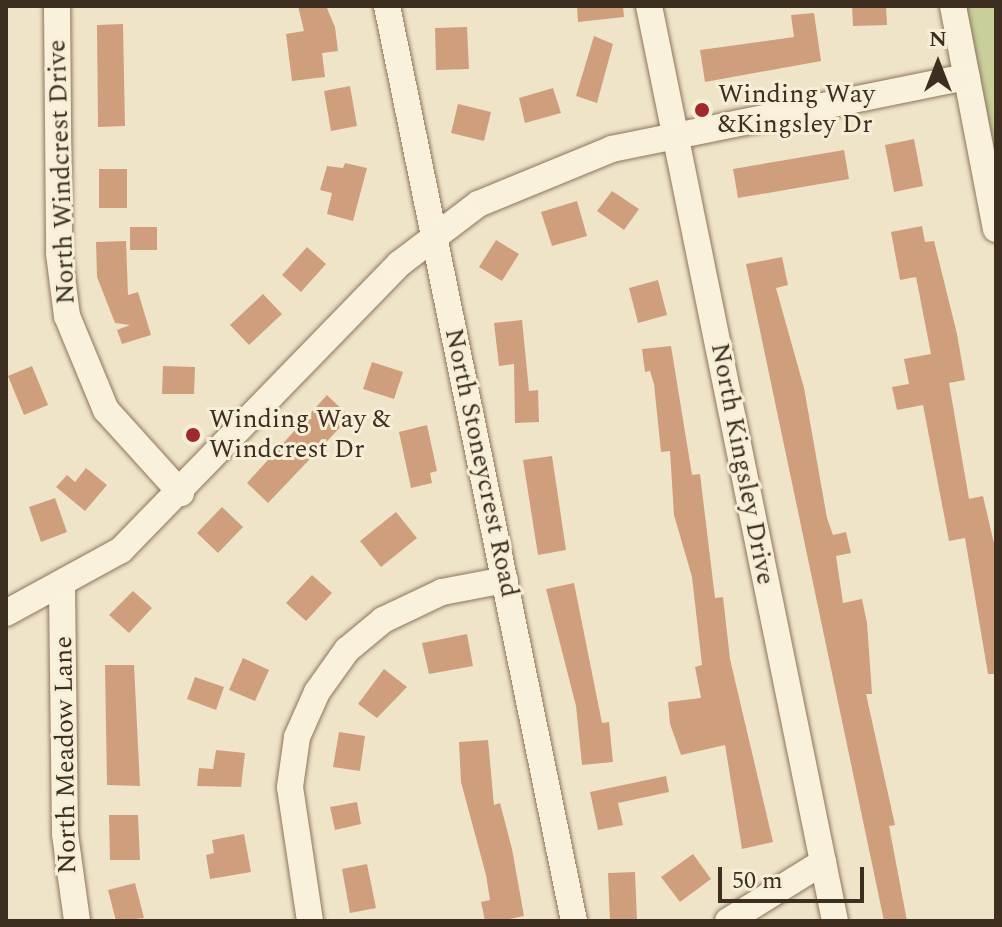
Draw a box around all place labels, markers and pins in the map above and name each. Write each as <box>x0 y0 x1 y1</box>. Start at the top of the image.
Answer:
place label: Winding Way &Kingsley Dr <box>718 79 875 140</box>
marker: Winding Way &Kingsley Dr <box>693 101 711 119</box>
place label: Winding Way & Windcrest Dr <box>209 404 391 466</box>
marker: Winding Way & Windcrest Dr <box>184 426 202 444</box>

